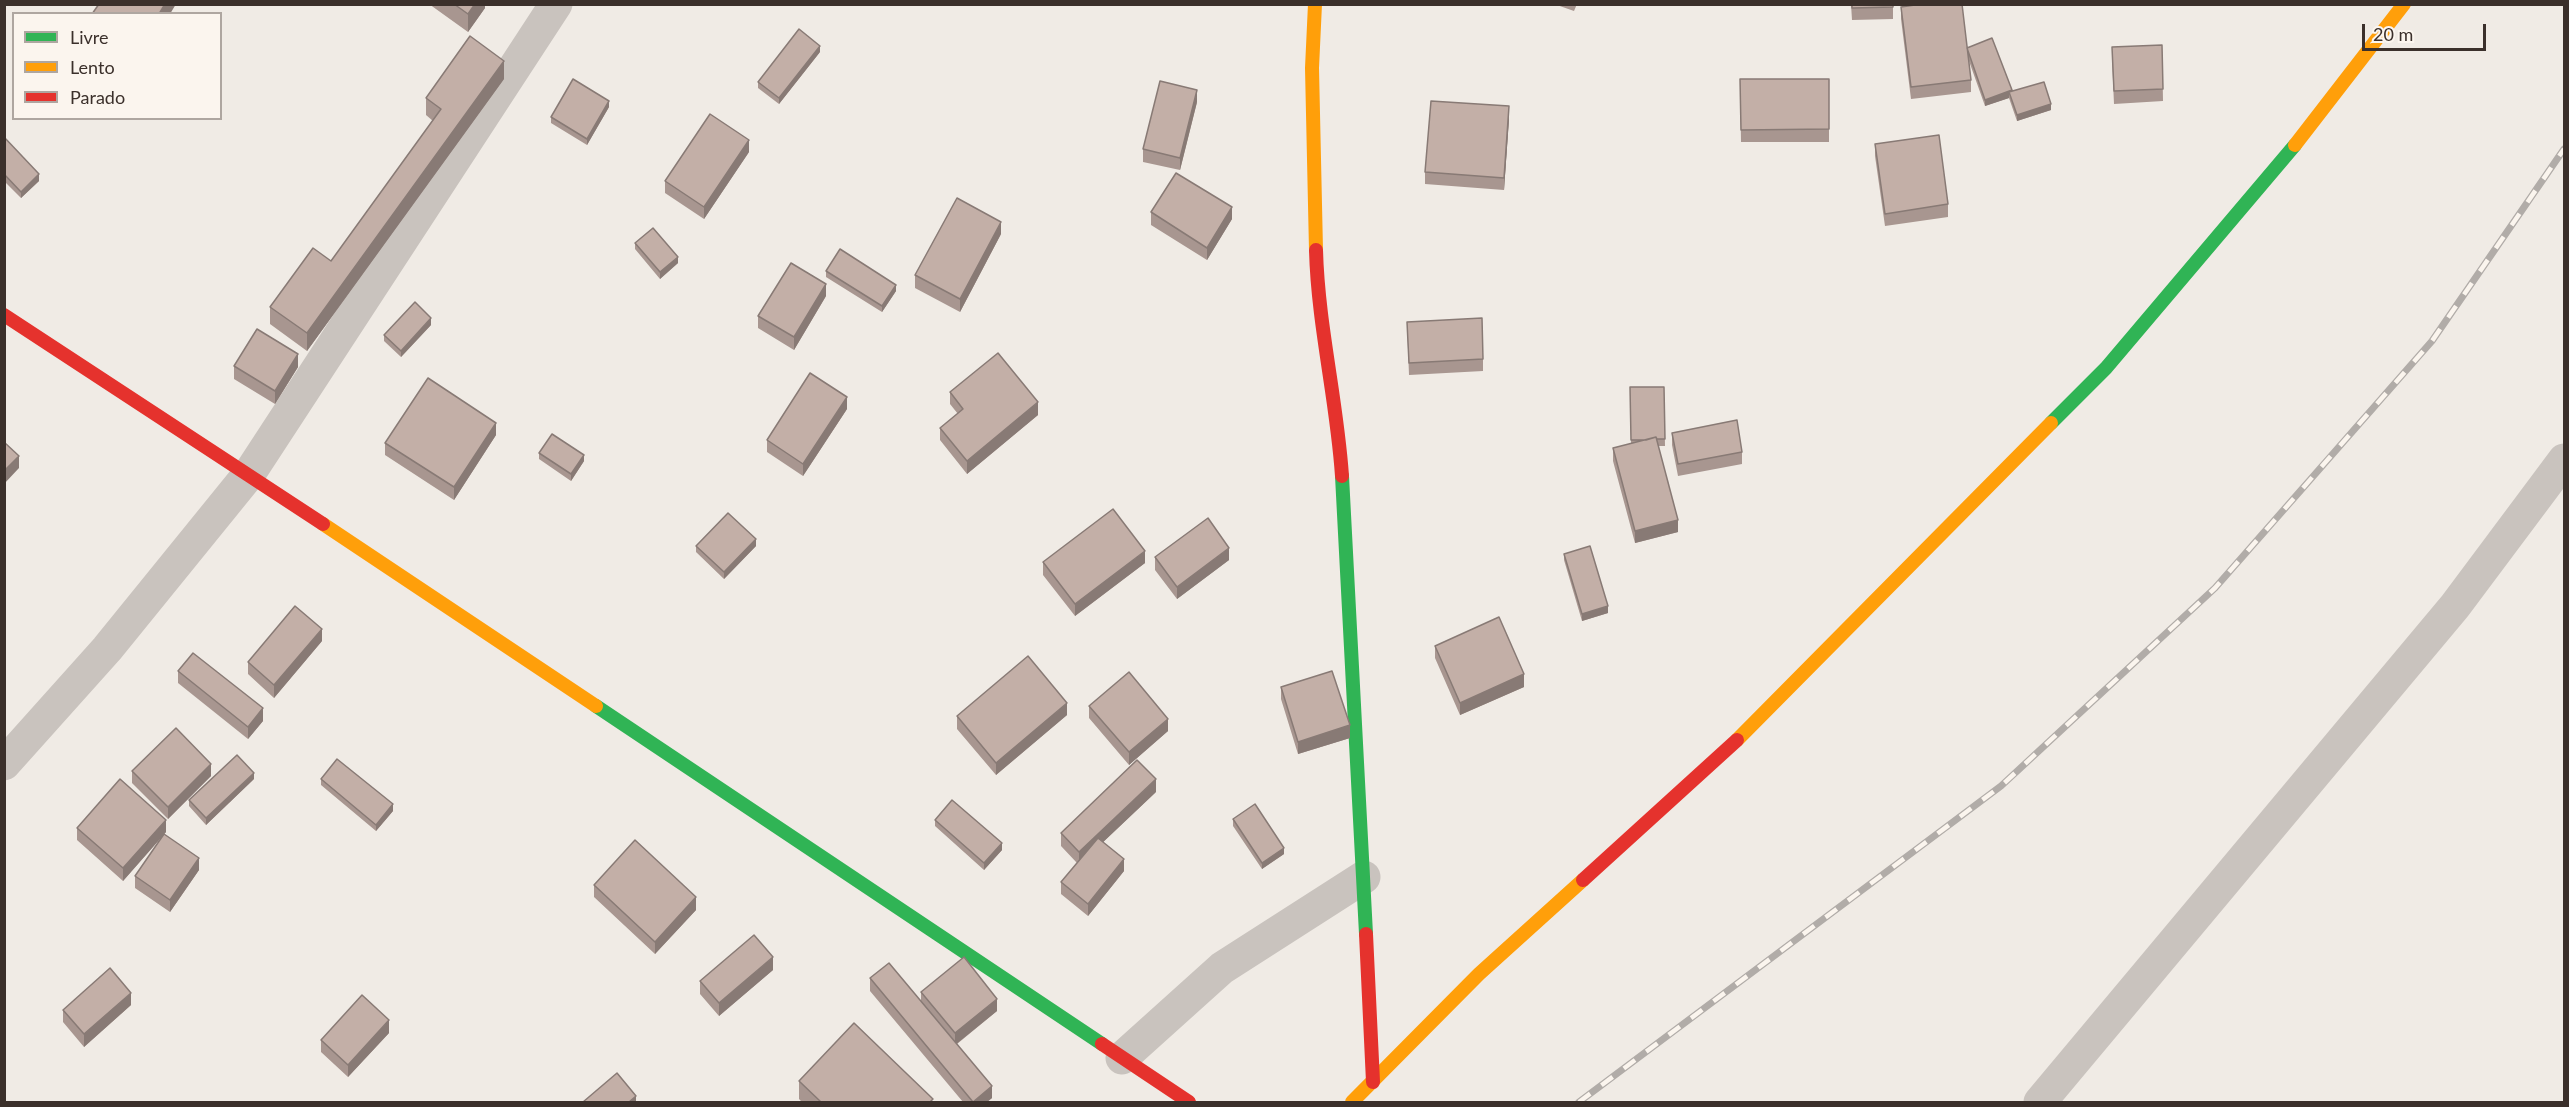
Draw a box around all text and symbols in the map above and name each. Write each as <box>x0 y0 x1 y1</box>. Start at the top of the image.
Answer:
legend <box>12 12 222 120</box>
scale bar <box>2365 12 2490 50</box>
text: 20 m <box>2373 23 2413 45</box>
text: Livre <box>70 26 109 48</box>
text: Lento <box>70 56 115 78</box>
text: Parado <box>70 86 125 108</box>

